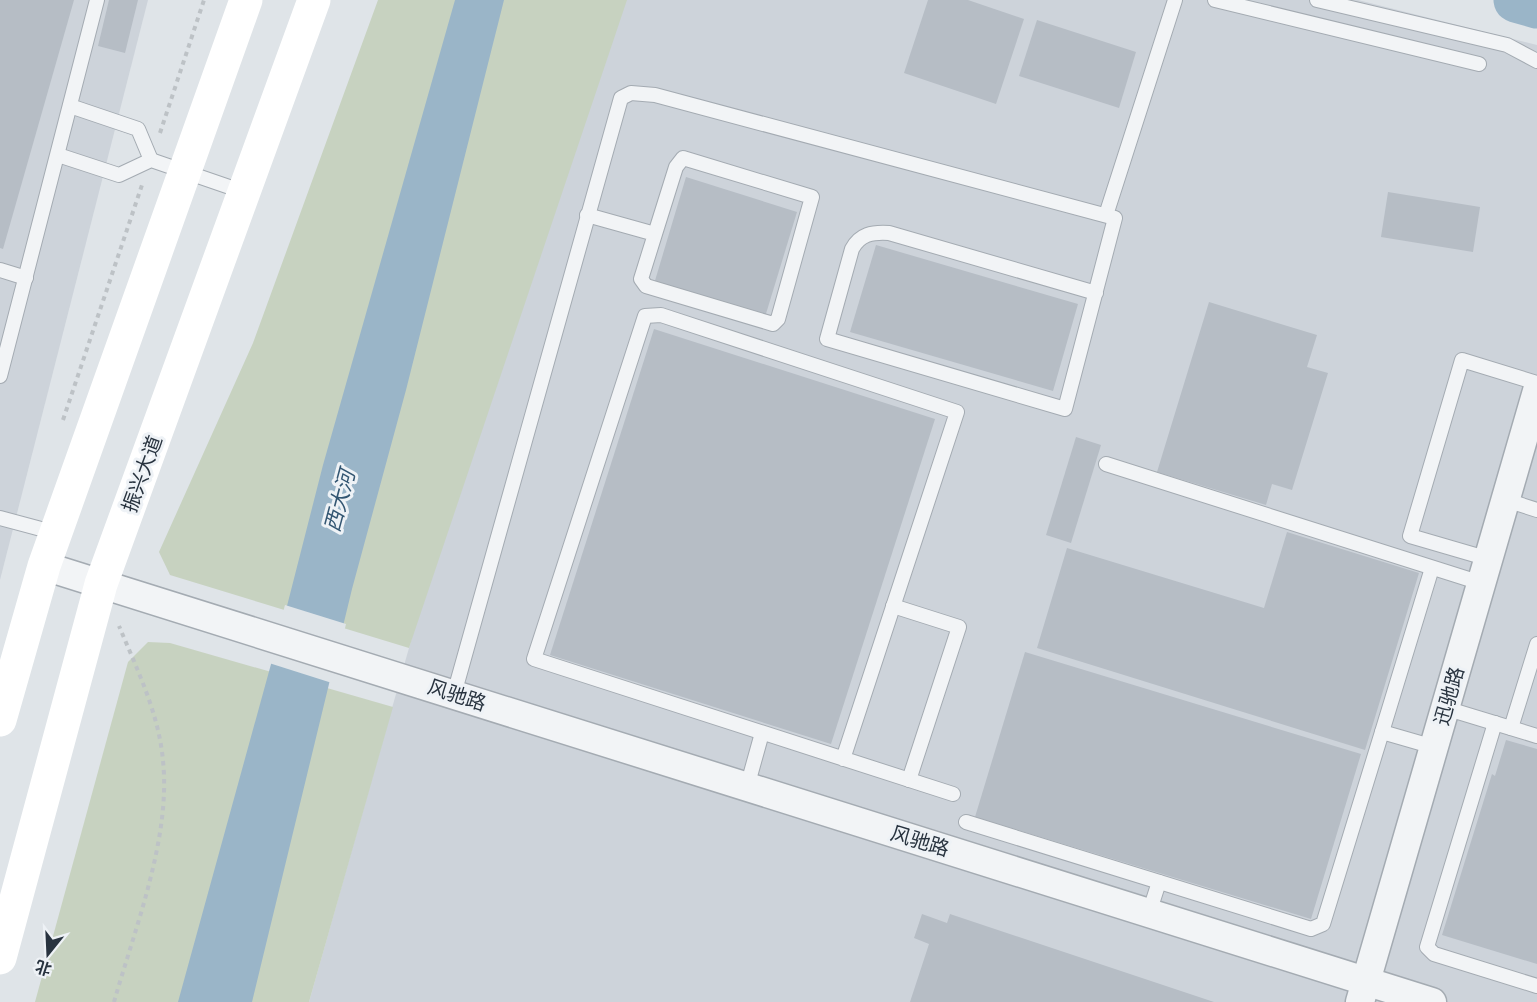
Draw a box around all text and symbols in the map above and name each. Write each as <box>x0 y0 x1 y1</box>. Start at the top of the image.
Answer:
street label: 振兴大道 <box>117 432 167 516</box>
water label: 西大河 <box>319 463 362 535</box>
street label: 迅驰路 <box>1429 664 1469 728</box>
street label: 风驰路 <box>425 674 489 716</box>
street label: 风驰路 <box>888 821 952 861</box>
north arrow <box>18 924 78 984</box>
text: 北 <box>33 956 54 979</box>

